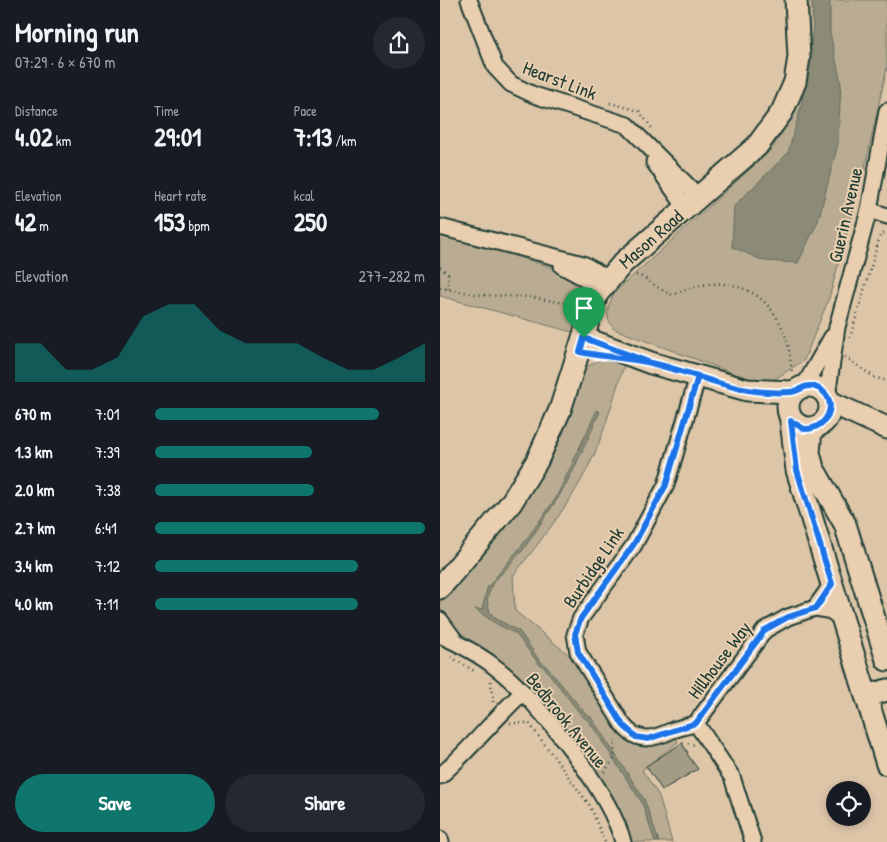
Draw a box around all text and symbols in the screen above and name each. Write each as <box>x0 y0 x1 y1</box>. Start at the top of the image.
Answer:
text: Morning run <box>15 13 139 51</box>
button: share <box>373 17 425 69</box>
text: 07:29 · 6 × 670 m <box>15 51 115 73</box>
street label: Hearst Link <box>519 54 601 106</box>
text: Distance <box>15 101 58 120</box>
text: Time <box>154 101 179 120</box>
text: Pace <box>294 101 317 120</box>
text: 4.02 <box>15 120 53 154</box>
text: 29:01 <box>154 120 201 154</box>
text: 7:13 <box>294 120 332 154</box>
text: km <box>53 131 71 150</box>
text: /km <box>332 131 357 150</box>
street label: Guerin Avenue <box>821 164 869 265</box>
text: Elevation <box>15 186 62 205</box>
text: Heart rate <box>154 186 207 205</box>
text: kcal <box>294 186 314 205</box>
street label: Mason Road <box>613 203 689 274</box>
text: 42 <box>15 205 36 239</box>
text: 153 <box>154 205 185 239</box>
text: 250 <box>294 205 327 239</box>
text: m <box>36 216 49 235</box>
text: bpm <box>185 216 210 235</box>
text: Elevation <box>15 265 68 287</box>
text: 277–282 m <box>358 265 425 287</box>
pin <box>563 287 605 338</box>
icon: arrive <box>570 294 598 322</box>
text: 670 m <box>15 403 51 425</box>
text: 7:01 <box>95 403 120 425</box>
text: 1.3 km <box>15 441 53 463</box>
text: 7:39 <box>95 441 120 463</box>
text: 2.0 km <box>15 479 54 501</box>
text: 7:38 <box>95 479 121 501</box>
text: 2.7 km <box>15 517 55 539</box>
text: 6:41 <box>95 517 117 539</box>
street label: Burbidge Link <box>556 521 630 613</box>
text: 3.4 km <box>15 555 53 577</box>
text: 7:12 <box>95 555 120 577</box>
text: 4.0 km <box>15 593 53 615</box>
text: 7:11 <box>95 593 118 615</box>
street label: Hillhouse Way <box>681 616 757 704</box>
street label: Bedbrook Avenue <box>521 667 614 773</box>
button: Save <box>15 774 215 832</box>
button: Share <box>225 774 425 832</box>
map controls <box>826 781 871 826</box>
button: locate <box>826 781 871 826</box>

